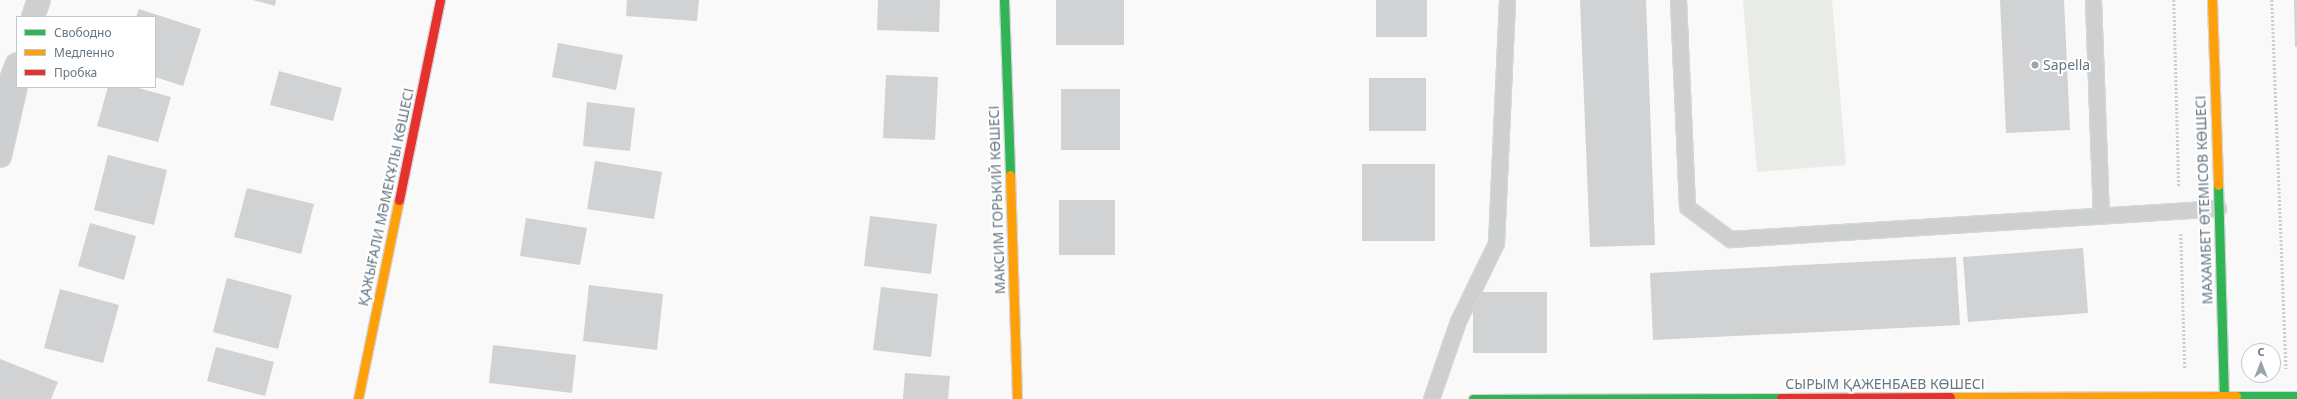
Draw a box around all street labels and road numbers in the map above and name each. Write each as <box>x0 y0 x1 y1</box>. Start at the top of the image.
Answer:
street label: ҚАЖЫҒАЛИ МӘМЕКҰЛЫ КӨШЕСІ <box>355 86 417 308</box>
street label: МАХАМБЕТ ӨТЕМІСОВ КӨШЕСІ <box>2192 95 2216 305</box>
street label: МАКСИМ ГОРЬКИЙ КӨШЕСІ <box>985 105 1009 295</box>
street label: СЫРЫМ ҚАЖЕНБАЕВ КӨШЕСІ <box>1785 376 1985 392</box>

